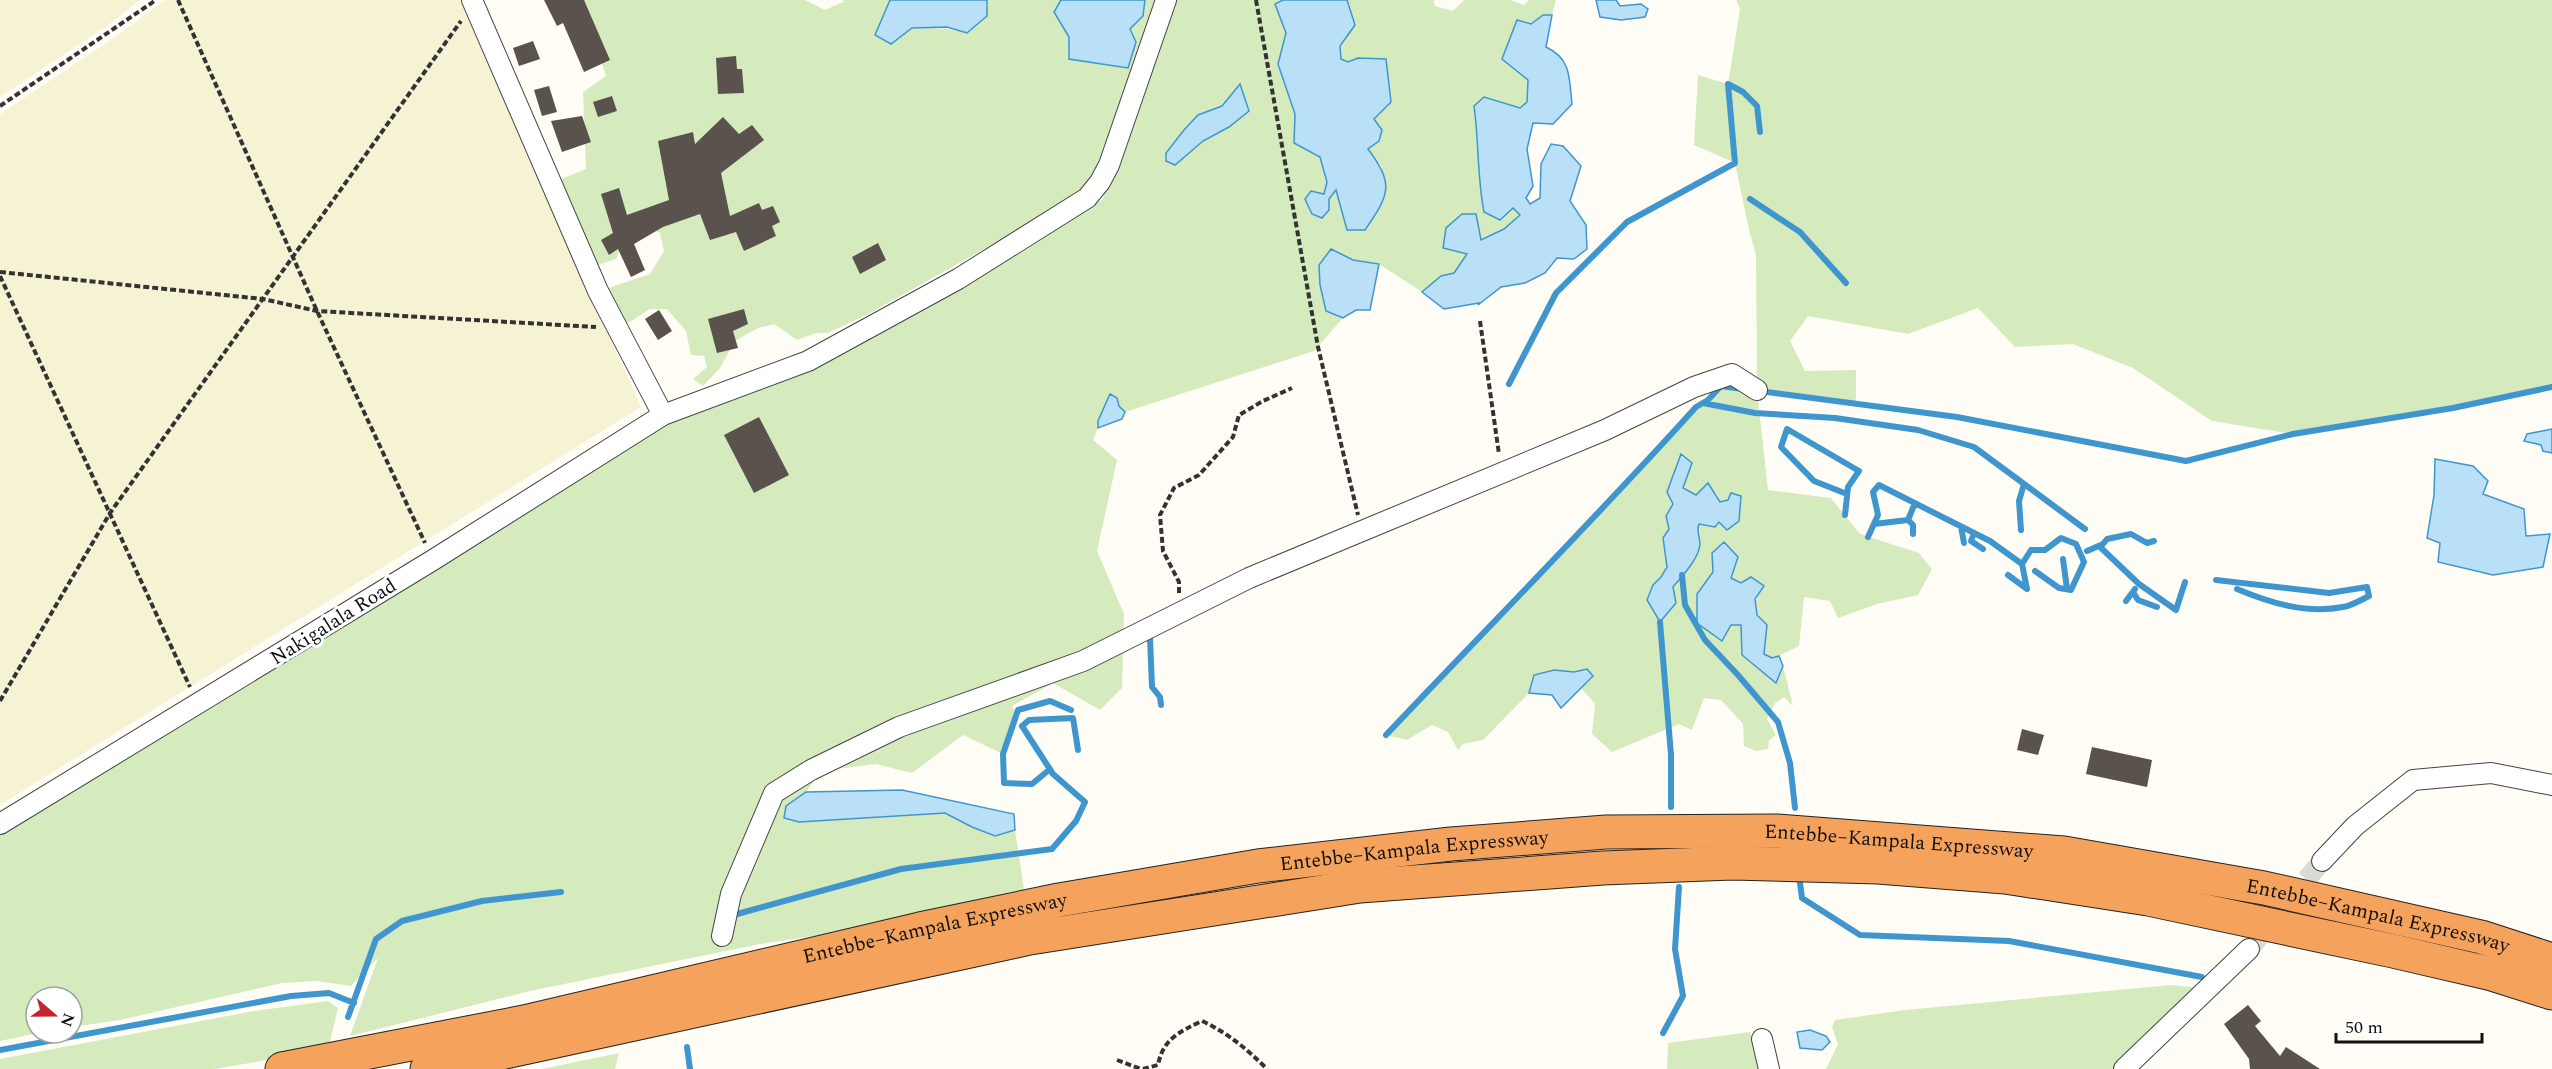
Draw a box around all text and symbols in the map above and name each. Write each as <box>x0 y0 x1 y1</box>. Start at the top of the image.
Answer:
street label: Nakigalala Road <box>264 571 403 673</box>
street label: Entebbe–Kampala Expressway <box>1764 817 2036 867</box>
street label: Entebbe–Kampala Expressway <box>1278 822 1551 879</box>
street label: Entebbe–Kampala Expressway <box>2244 871 2515 962</box>
street label: Entebbe–Kampala Expressway <box>800 885 1071 972</box>
north arrow <box>24 985 84 1045</box>
scale bar <box>2336 1006 2482 1044</box>
text: N <box>54 1010 81 1030</box>
text: 50 m <box>2345 1014 2383 1041</box>

